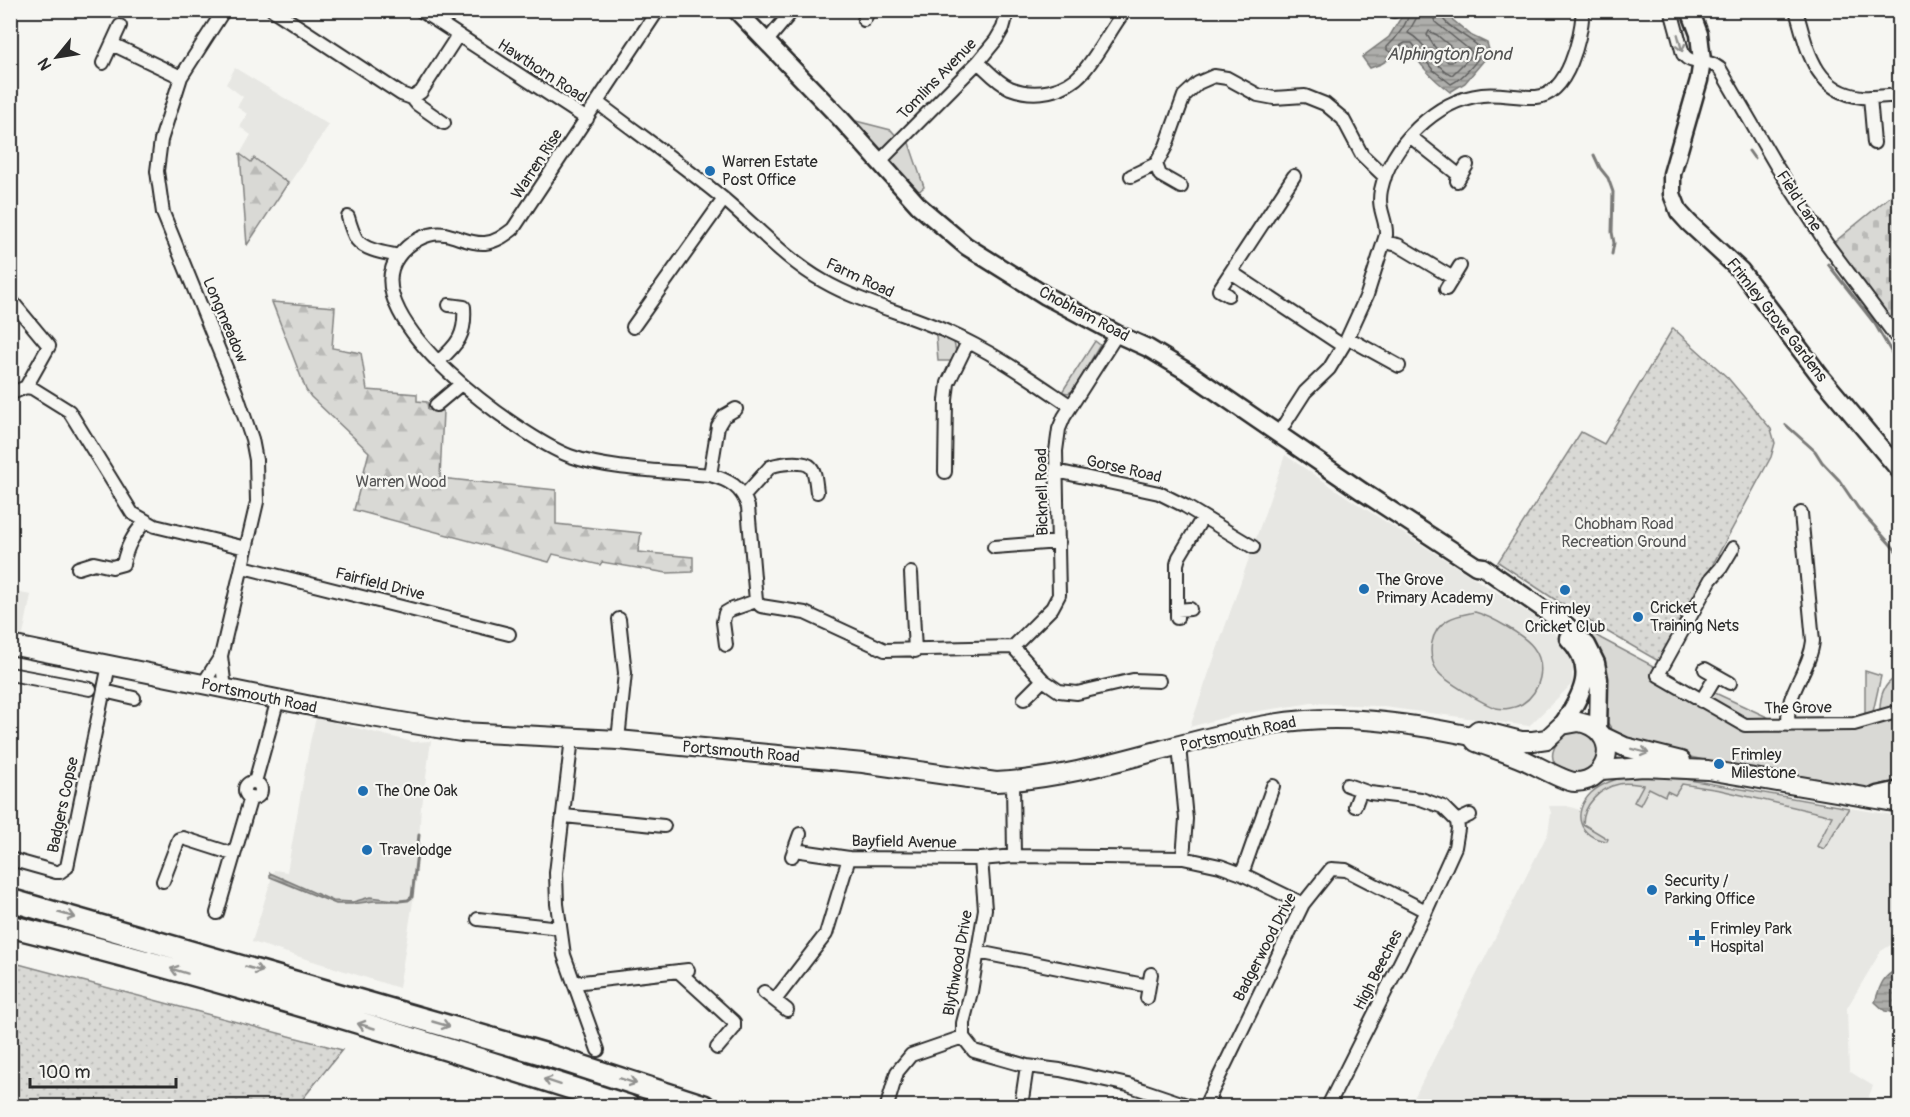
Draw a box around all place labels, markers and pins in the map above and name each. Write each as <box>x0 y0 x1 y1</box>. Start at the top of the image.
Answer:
place label: Warren Estate Post Office <box>722 152 818 190</box>
marker: Warren Estate Post Office <box>703 164 717 178</box>
place label: The Grove Primary Academy <box>1376 570 1493 608</box>
marker: The Grove Primary Academy <box>1357 582 1371 596</box>
marker: Frimley Cricket Club <box>1558 583 1572 597</box>
place label: Cricket Training Nets <box>1650 598 1739 636</box>
place label: Frimley Cricket Club <box>1525 599 1605 637</box>
marker: Cricket Training Nets <box>1631 610 1645 624</box>
place label: Frimley Milestone <box>1731 745 1796 783</box>
marker: Frimley Milestone <box>1712 757 1726 771</box>
place label: The One Oak <box>375 781 458 801</box>
marker: The One Oak <box>356 784 370 798</box>
place label: Travelodge <box>379 840 452 860</box>
marker: Travelodge <box>360 843 374 857</box>
place label: Security / Parking Office <box>1664 871 1755 909</box>
marker: Security / Parking Office <box>1645 883 1659 897</box>
place label: Frimley Park Hospital <box>1710 919 1792 957</box>
marker: Frimley Park Hospital <box>1688 929 1706 947</box>

